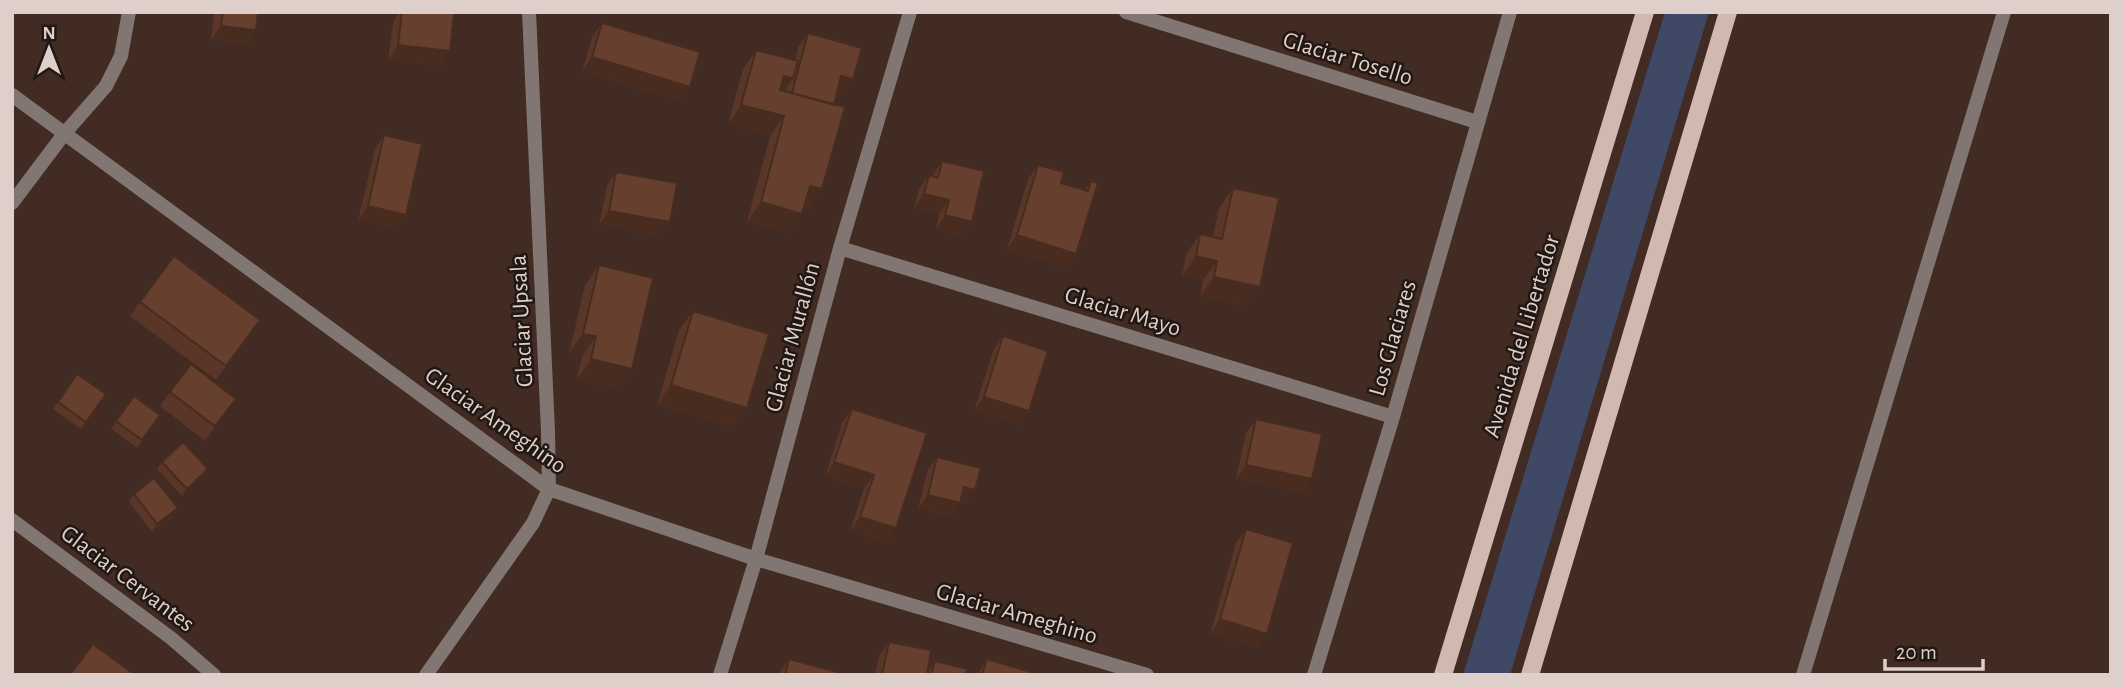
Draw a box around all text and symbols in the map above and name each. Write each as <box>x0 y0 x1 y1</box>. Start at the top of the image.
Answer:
north arrow <box>14 14 84 84</box>
text: N <box>42 24 56 43</box>
street label: Glaciar Tosello <box>1280 28 1415 90</box>
street label: Avenida del Libertador <box>1480 232 1564 441</box>
street label: Glaciar Upsala <box>507 254 537 388</box>
street label: Glaciar Murallón <box>761 260 824 415</box>
street label: Los Glaciares <box>1365 278 1421 399</box>
street label: Glaciar Mayo <box>1062 283 1184 341</box>
street label: Glaciar Ameghino <box>420 363 571 478</box>
street label: Glaciar Cervantes <box>56 521 199 637</box>
street label: Glaciar Ameghino <box>933 579 1100 648</box>
scale bar <box>1885 628 1983 672</box>
text: 20 m <box>1896 642 1937 663</box>

